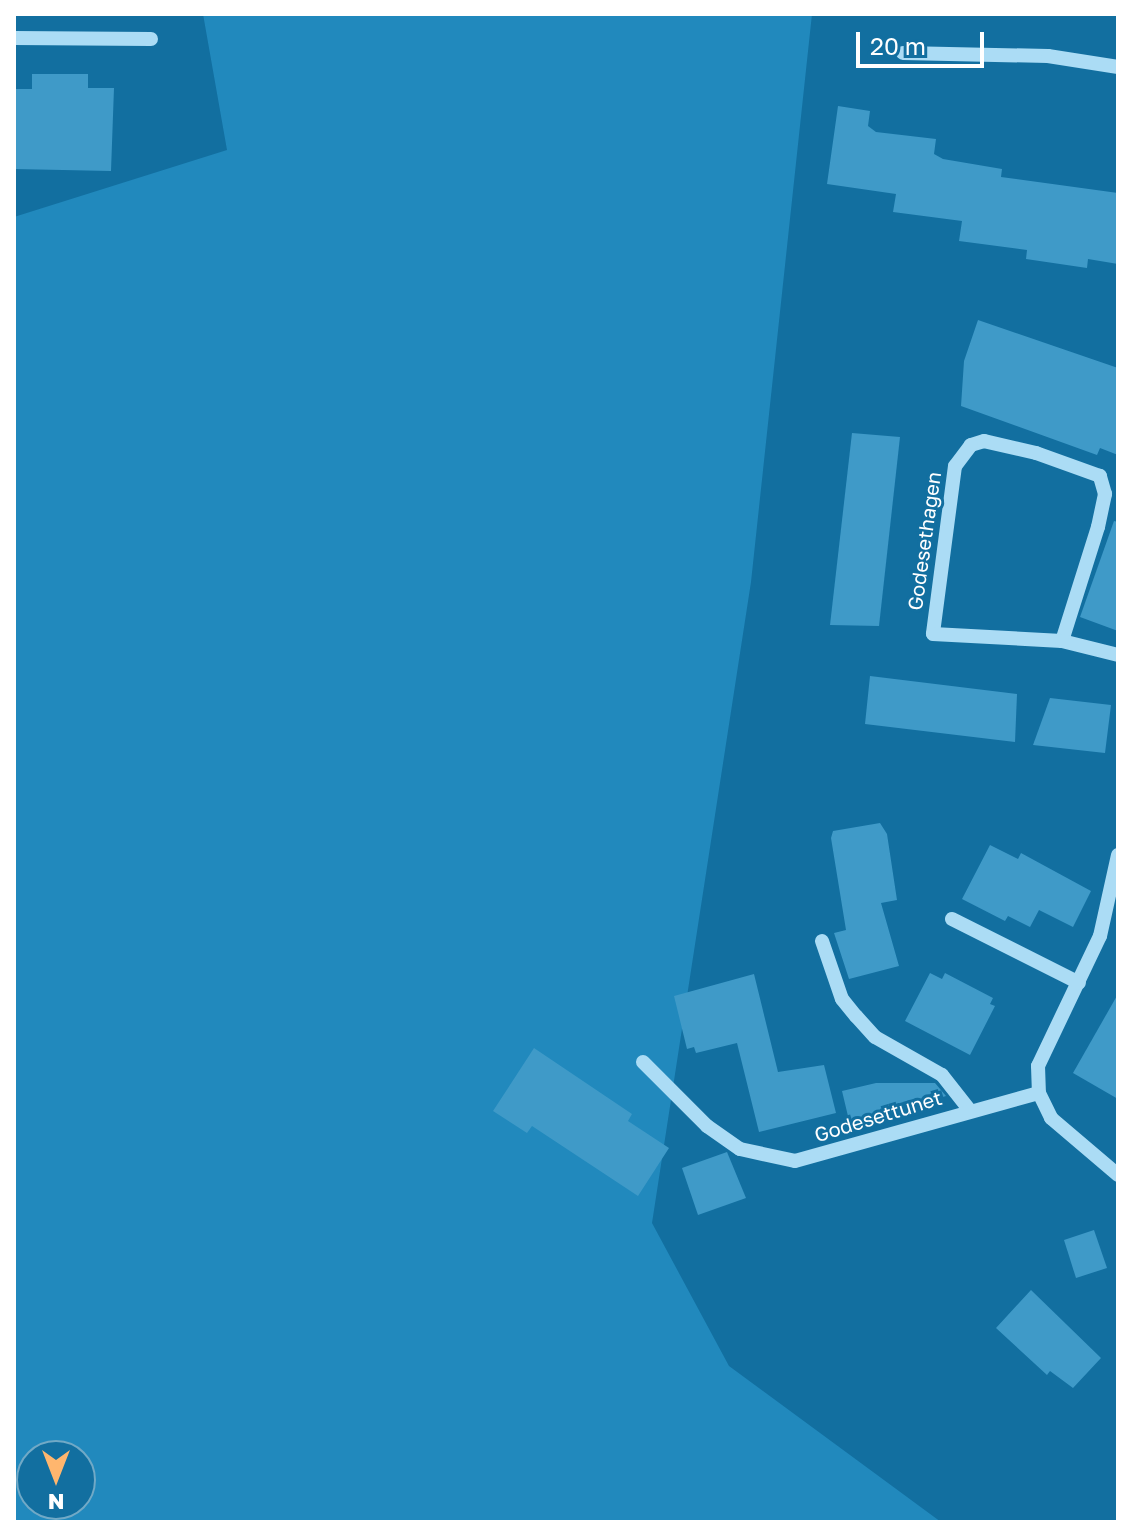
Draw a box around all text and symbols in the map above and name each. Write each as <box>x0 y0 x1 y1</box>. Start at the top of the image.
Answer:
scale bar <box>860 16 988 66</box>
text: 20 m <box>870 31 926 60</box>
street label: Godesethagen <box>902 470 946 612</box>
street label: Godesettunet <box>811 1085 945 1147</box>
north arrow <box>16 1440 96 1520</box>
text: N <box>48 1489 64 1516</box>

